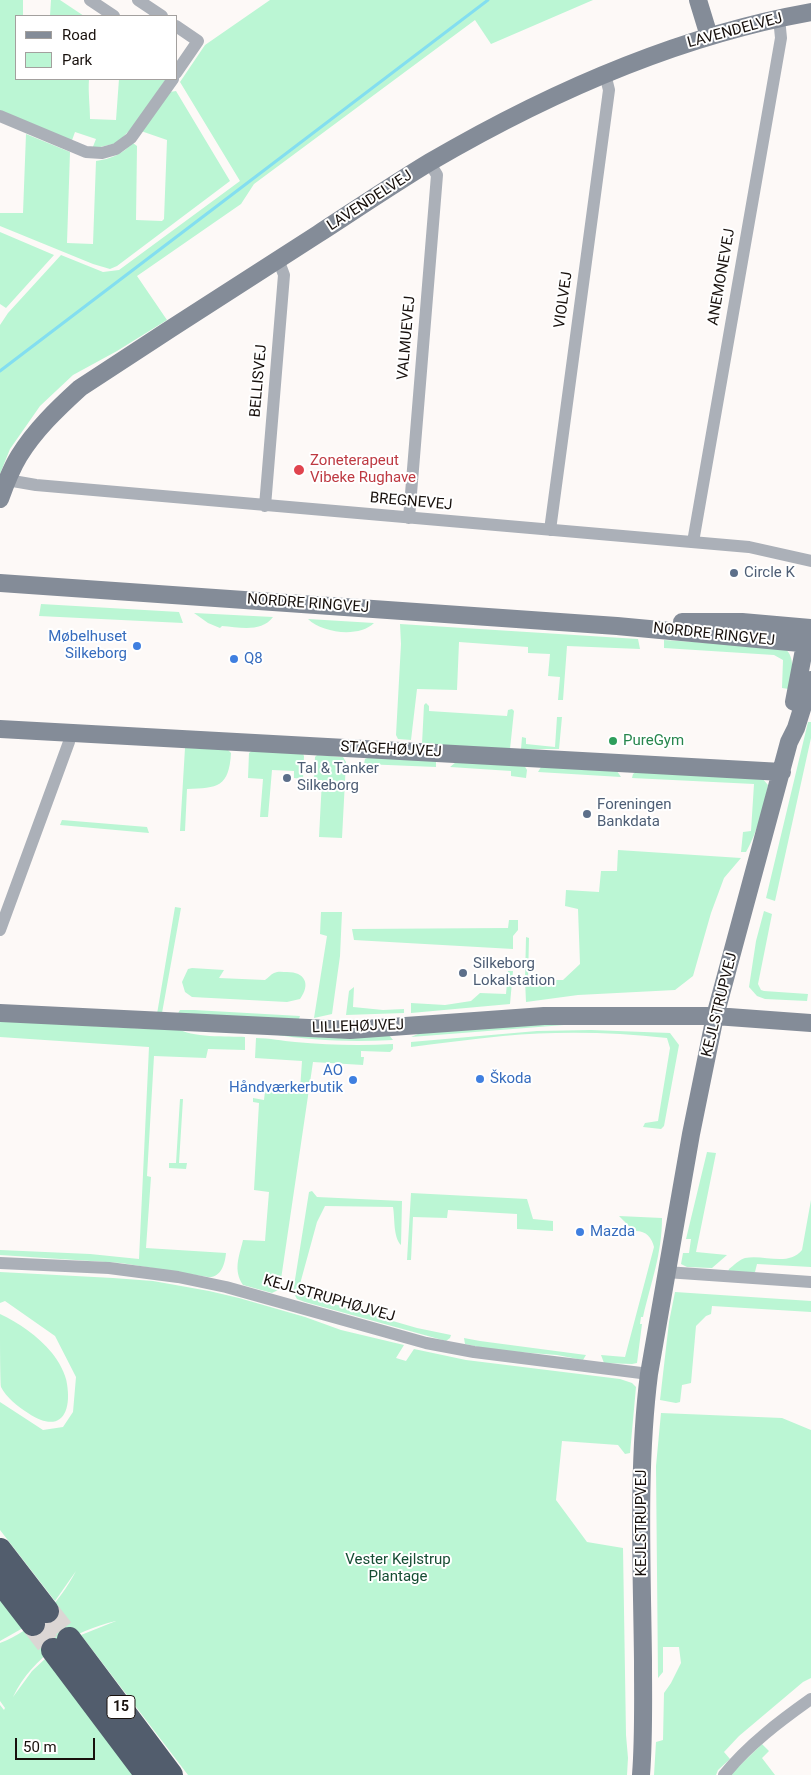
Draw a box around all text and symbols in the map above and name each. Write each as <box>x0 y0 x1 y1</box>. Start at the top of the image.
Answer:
street label: LAVENDELVEJ <box>686 10 784 52</box>
legend <box>15 15 178 80</box>
text: Road <box>62 26 96 44</box>
text: Park <box>62 51 92 69</box>
street label: LAVENDELVEJ <box>324 167 416 235</box>
street label: ANEMONEVEJ <box>705 227 739 327</box>
street label: VIOLVEJ <box>551 270 577 330</box>
street label: VALMUEVEJ <box>394 295 420 381</box>
street label: BELLISVEJ <box>247 344 271 418</box>
place label: Zoneterapeut Vibeke Rughave <box>310 452 416 487</box>
marker: Zoneterapeut Vibeke Rughave <box>292 463 306 477</box>
street label: BREGNEVEJ <box>369 489 453 515</box>
place label: Circle K <box>744 564 795 582</box>
marker: Circle K <box>728 567 740 579</box>
street label: NORDRE RINGVEJ <box>246 591 370 617</box>
street label: NORDRE RINGVEJ <box>652 620 776 650</box>
place label: Møbelhuset Silkeborg <box>48 628 127 663</box>
marker: Møbelhuset Silkeborg <box>131 640 143 652</box>
place label: Q8 <box>244 650 263 668</box>
marker: Q8 <box>228 653 240 665</box>
place label: PureGym <box>623 732 684 750</box>
marker: PureGym <box>607 735 619 747</box>
street label: STAGEHØJVEJ <box>340 738 442 762</box>
place label: Tal & Tanker Silkeborg <box>297 760 379 795</box>
marker: Tal & Tanker Silkeborg <box>281 772 293 784</box>
place label: Foreningen Bankdata <box>597 796 671 831</box>
marker: Foreningen Bankdata <box>581 808 593 820</box>
street label: KEJLSTRUPVEJ <box>698 951 742 1059</box>
place label: Silkeborg Lokalstation <box>473 955 555 990</box>
marker: Silkeborg Lokalstation <box>457 967 469 979</box>
street label: LILLEHØJVEJ <box>311 1016 405 1038</box>
place label: AO Håndværkerbutik <box>229 1062 343 1097</box>
place label: Škoda <box>490 1070 532 1088</box>
marker: Škoda <box>474 1073 486 1085</box>
marker: AO Håndværkerbutik <box>347 1074 359 1086</box>
place label: Mazda <box>590 1223 635 1241</box>
marker: Mazda <box>574 1226 586 1238</box>
street label: KEJLSTRUPHØJVEJ <box>261 1272 397 1326</box>
street label: KEJLSTRUPVEJ <box>633 1470 651 1576</box>
park label: Vester Kejlstrup Plantage <box>345 1551 451 1586</box>
road number: 15 <box>107 1695 135 1718</box>
scale bar <box>18 1728 98 1760</box>
text: 50 m <box>23 1738 57 1756</box>

